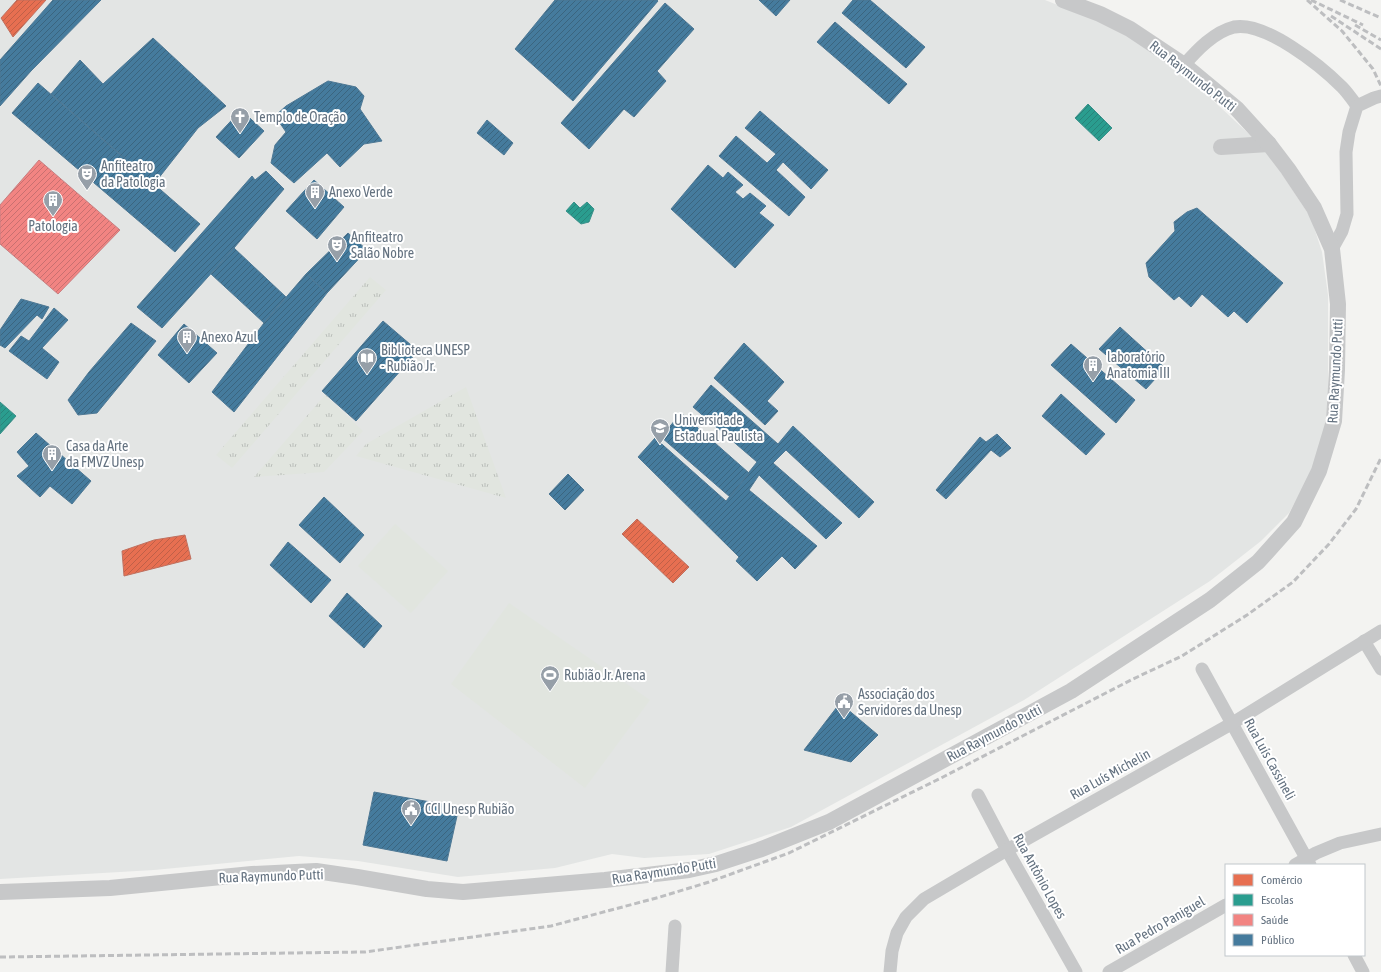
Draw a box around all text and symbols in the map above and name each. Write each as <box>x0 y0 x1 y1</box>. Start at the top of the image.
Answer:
street label: Rua Raymundo Putti <box>1147 37 1239 115</box>
church icon: Templo de Oração <box>229 106 251 134</box>
place label: Templo de Oração <box>254 109 346 125</box>
place label: Anfiteatro da Patologia <box>101 158 166 190</box>
theatre icon: Anfiteatro da Patologia <box>76 163 98 191</box>
building icon: Anexo Verde <box>304 181 326 209</box>
place label: Anexo Verde <box>329 184 393 200</box>
building icon: Patologia <box>42 189 64 217</box>
place label: Patologia <box>28 218 78 234</box>
place label: Anfiteatro Salão Nobre <box>351 229 414 261</box>
theatre icon: Anfiteatro Salão Nobre <box>326 234 348 262</box>
street label: Rua Raymundo Putti <box>1324 318 1346 424</box>
building icon: Anexo Azul <box>176 326 198 354</box>
place label: Anexo Azul <box>201 329 258 345</box>
place label: Biblioteca UNESP - Rubião Jr. <box>381 342 470 374</box>
library icon: Biblioteca UNESP - Rubião Jr. <box>356 347 378 375</box>
place label: laboratório Anatomia III <box>1107 349 1170 381</box>
building icon: laboratório Anatomia III <box>1082 354 1104 382</box>
place label: Universidade Estadual Paulista <box>674 412 763 444</box>
school or university icon: Universidade Estadual Paulista <box>649 417 671 445</box>
place label: Casa da Arte da FMVZ Unesp <box>66 438 145 470</box>
building icon: Casa da Arte da FMVZ Unesp <box>41 443 63 471</box>
sports icon: Rubião Jr. Arena <box>539 664 561 692</box>
place label: Rubião Jr. Arena <box>564 667 646 683</box>
place label: Associação dos Servidores da Unesp <box>858 686 962 718</box>
public building icon: Associação dos Servidores da Unesp <box>833 691 855 719</box>
street label: Rua Raymundo Putti <box>944 701 1044 765</box>
street label: Rua Luís Cassineli <box>1241 716 1299 802</box>
street label: Rua Luís Michelin <box>1067 745 1153 803</box>
public building icon: CCI Unesp Rubião <box>400 798 422 826</box>
place label: CCI Unesp Rubião <box>425 801 514 817</box>
street label: Rua Antônio Lopes <box>1010 831 1070 921</box>
street label: Rua Raymundo Putti <box>611 855 717 887</box>
legend <box>1225 864 1365 956</box>
street label: Rua Raymundo Putti <box>218 866 324 886</box>
text: Comércio <box>1261 873 1303 887</box>
street label: Rua Pedro Paniguel <box>1113 893 1208 957</box>
text: Escolas <box>1261 893 1293 907</box>
text: Saúde <box>1261 913 1289 927</box>
text: Público <box>1261 933 1295 947</box>

